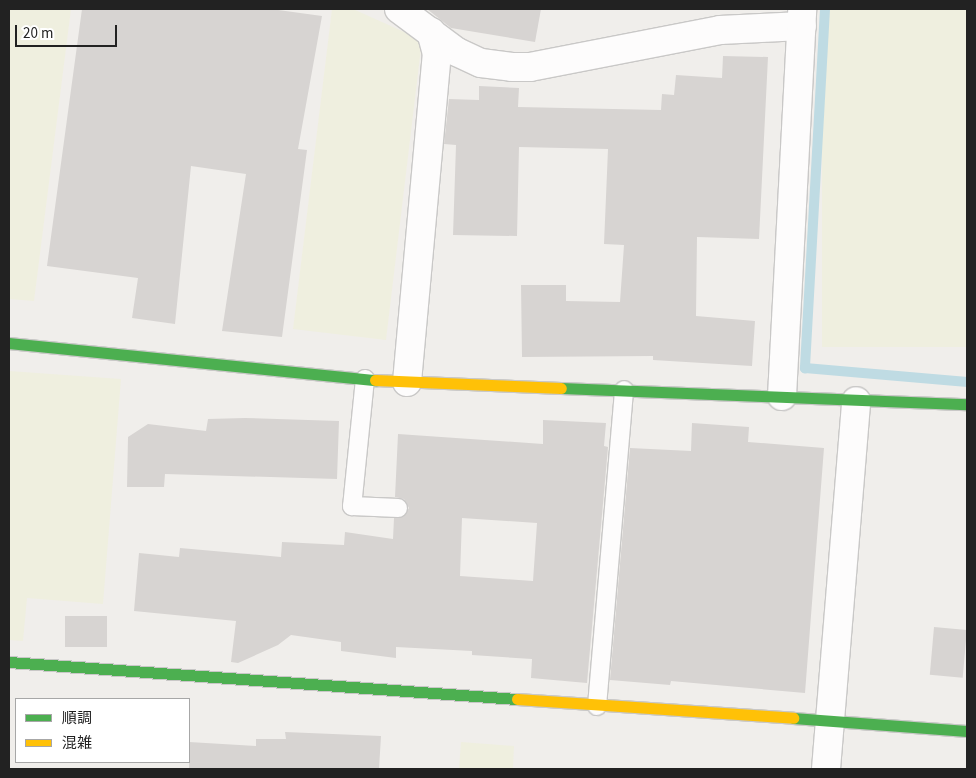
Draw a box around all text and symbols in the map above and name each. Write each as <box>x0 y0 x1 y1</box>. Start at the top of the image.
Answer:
scale bar <box>18 15 120 47</box>
text: 20 m <box>23 23 53 44</box>
legend <box>15 698 190 763</box>
text: 順調 <box>62 708 92 729</box>
text: 混雑 <box>62 733 92 754</box>

